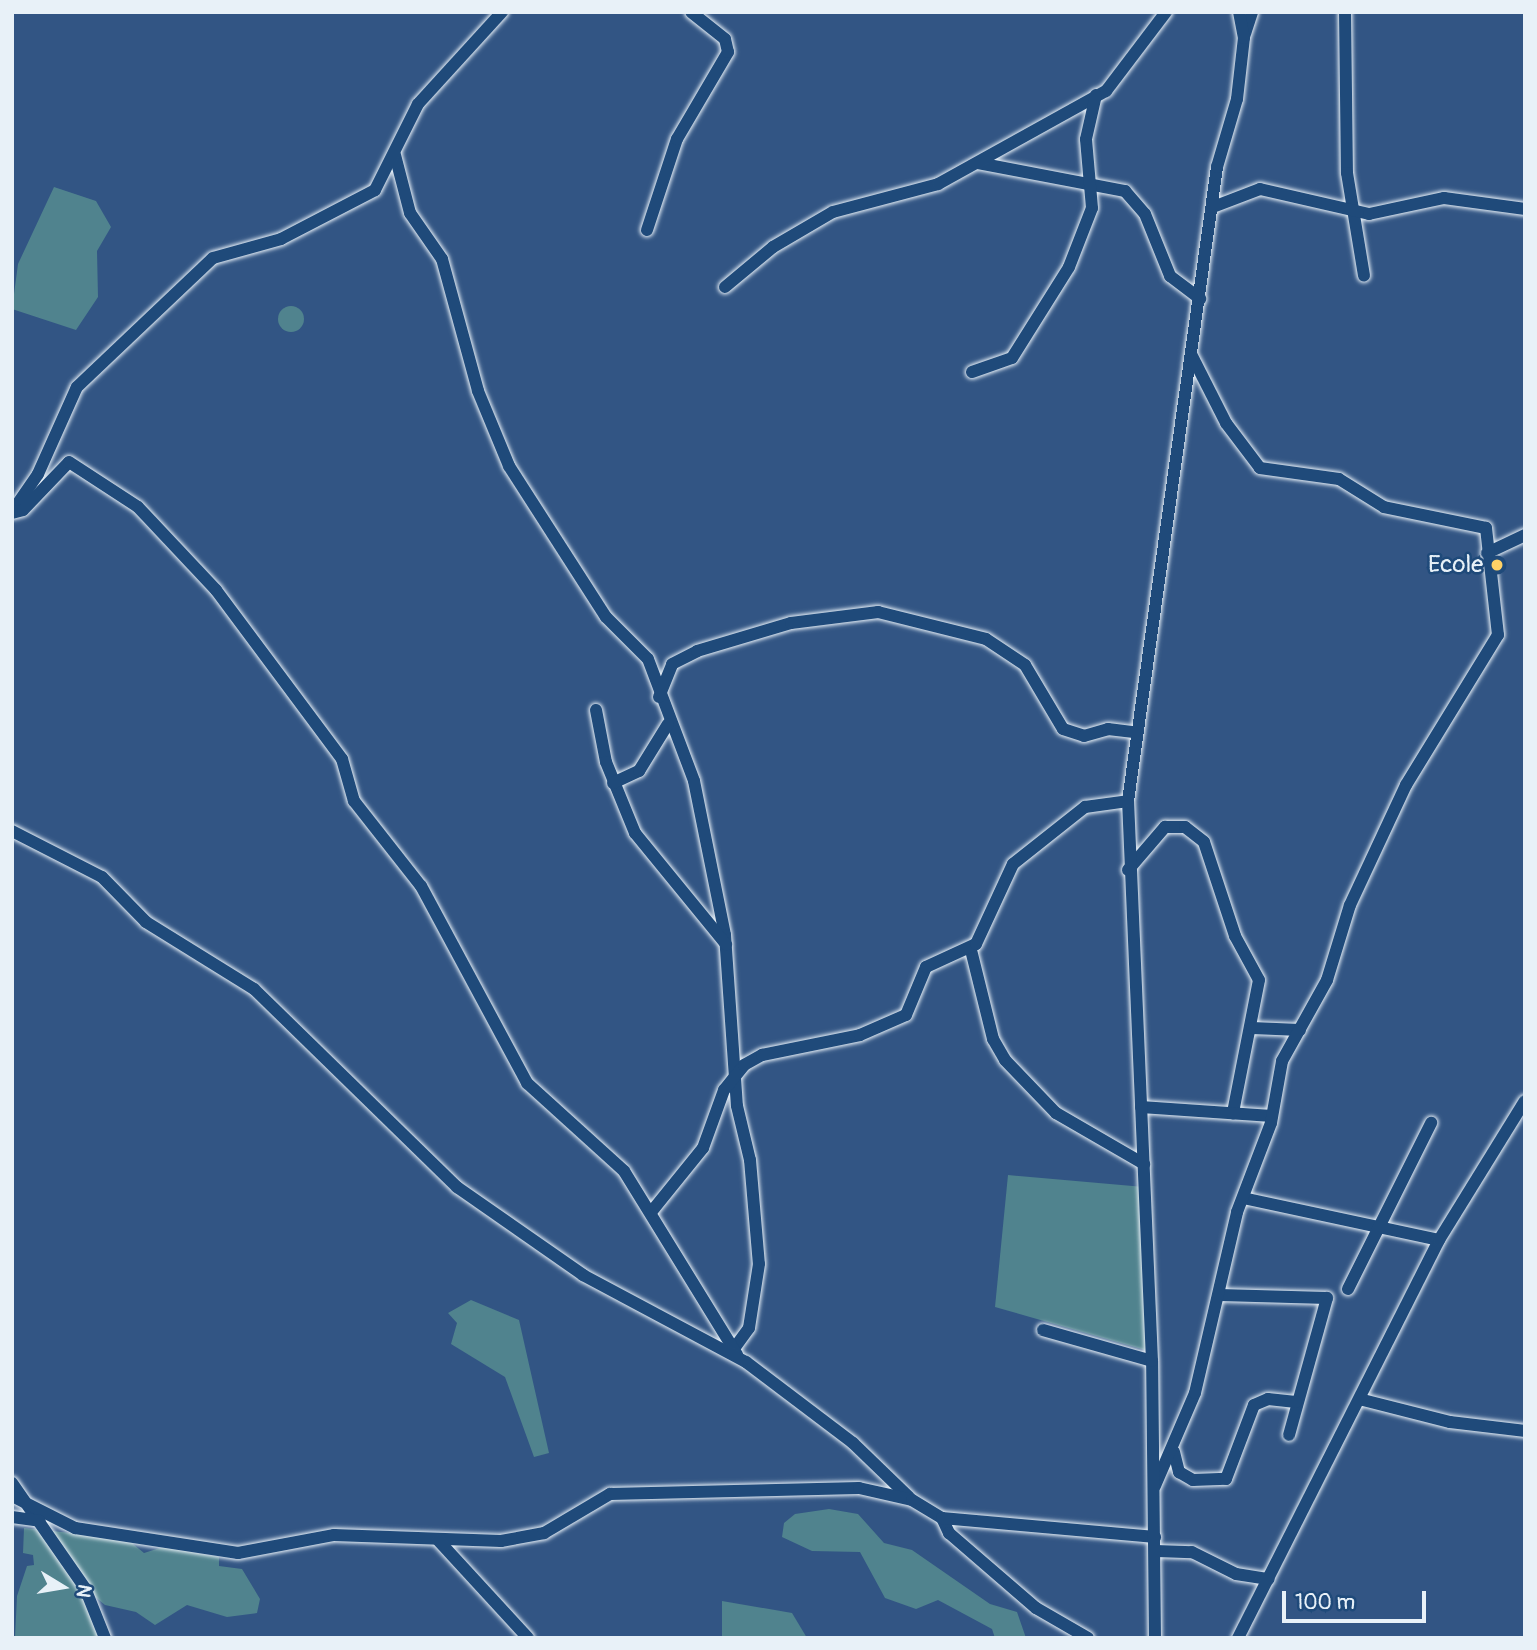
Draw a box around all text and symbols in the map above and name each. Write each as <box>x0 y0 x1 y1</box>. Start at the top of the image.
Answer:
place label: Ecole <box>1428 551 1483 579</box>
marker: Ecole <box>1489 557 1505 573</box>
north arrow <box>28 1552 98 1622</box>
scale bar <box>1285 1576 1428 1620</box>
text: N <box>71 1582 97 1600</box>
text: 100 m <box>1295 1589 1355 1616</box>

